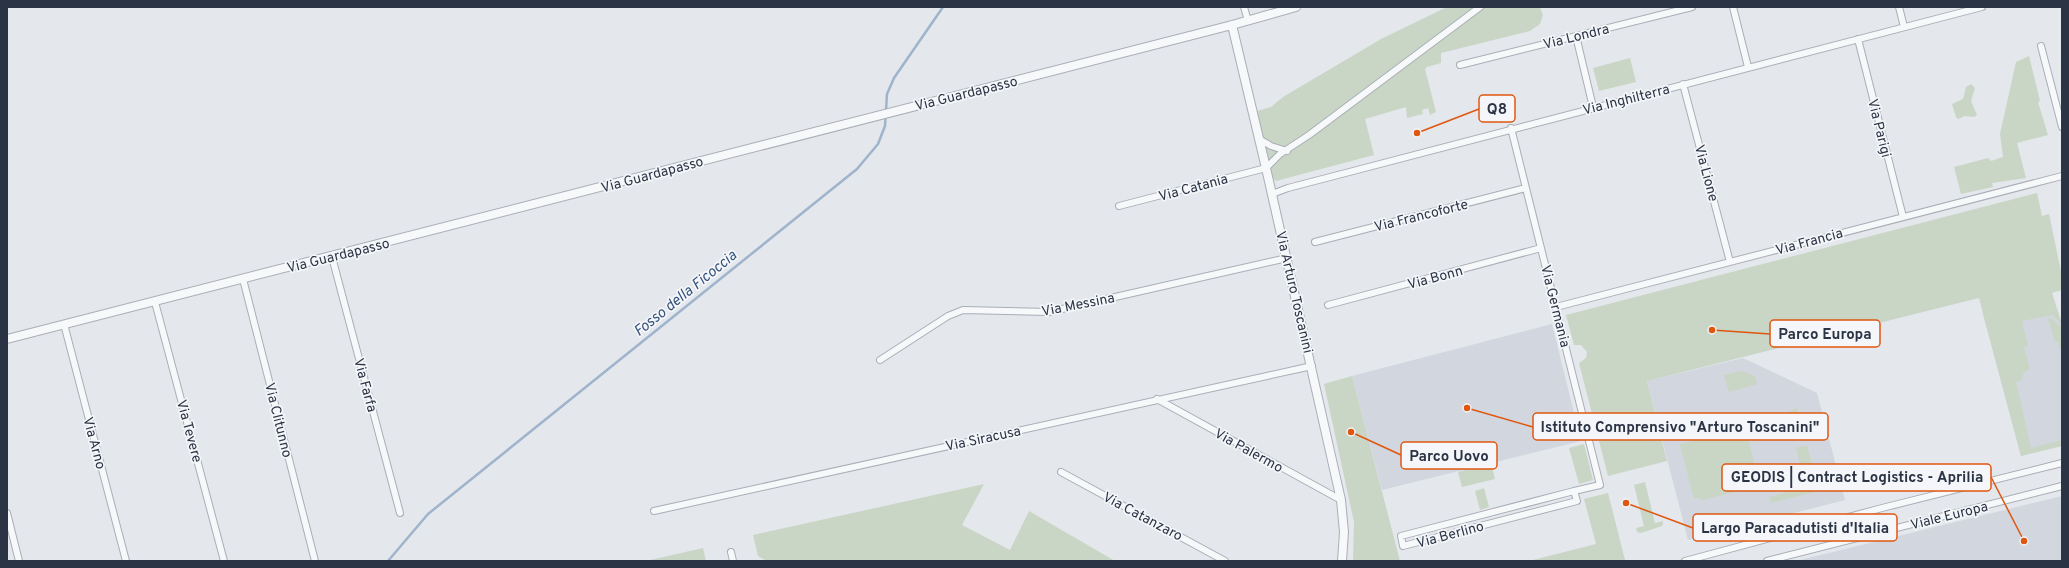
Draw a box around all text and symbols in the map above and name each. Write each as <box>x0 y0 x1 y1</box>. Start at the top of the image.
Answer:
street label: Via Londra <box>1542 21 1611 54</box>
street label: Via Guardapasso <box>913 73 1020 115</box>
street label: Via Inghilterra <box>1581 81 1672 119</box>
callout: Q8 <box>1479 95 1515 122</box>
street label: Via Parigi <box>1863 97 1894 159</box>
text: Q8 <box>1487 101 1507 120</box>
street label: Via Lione <box>1690 143 1721 204</box>
street label: Via Guardapasso <box>599 154 706 197</box>
street label: Via Catania <box>1157 171 1230 206</box>
street label: Via Francoforte <box>1373 197 1470 236</box>
street label: Via Francia <box>1774 225 1845 260</box>
street label: Via Arturo Toscanini <box>1271 230 1316 355</box>
street label: Via Guardapasso <box>285 235 392 277</box>
water label: Fosso della Ficoccia <box>631 247 741 342</box>
street label: Via Bonn <box>1406 263 1465 294</box>
street label: Via Germania <box>1536 263 1573 349</box>
street label: Via Messina <box>1040 290 1116 321</box>
callout: Parco Europa <box>1770 320 1880 347</box>
text: Parco Europa <box>1778 326 1872 345</box>
street label: Via Farfa <box>349 357 380 414</box>
street label: Via Clitunno <box>260 381 295 460</box>
street label: Via Tevere <box>172 398 205 465</box>
callout: Istituto Comprensivo "Arturo Toscanini" <box>1533 413 1828 440</box>
street label: Via Arno <box>78 415 109 472</box>
text: Istituto Comprensivo "Arturo Toscanini" <box>1541 419 1819 438</box>
street label: Via Siracusa <box>944 423 1023 456</box>
street label: Via Palermo <box>1211 425 1286 477</box>
callout: Parco Uovo <box>1401 442 1497 469</box>
text: Parco Uovo <box>1409 448 1489 467</box>
callout: GEODIS | Contract Logistics - Aprilia <box>1722 464 1991 491</box>
text: GEODIS | Contract Logistics - Aprilia <box>1731 466 1983 488</box>
street label: Via Catanzaro <box>1100 489 1185 545</box>
street label: Viale Europa <box>1909 499 1990 534</box>
callout: Largo Paracadutisti d'Italia <box>1693 514 1897 541</box>
street label: Via Berlino <box>1415 518 1486 553</box>
text: Largo Paracadutisti d'Italia <box>1701 520 1889 539</box>

